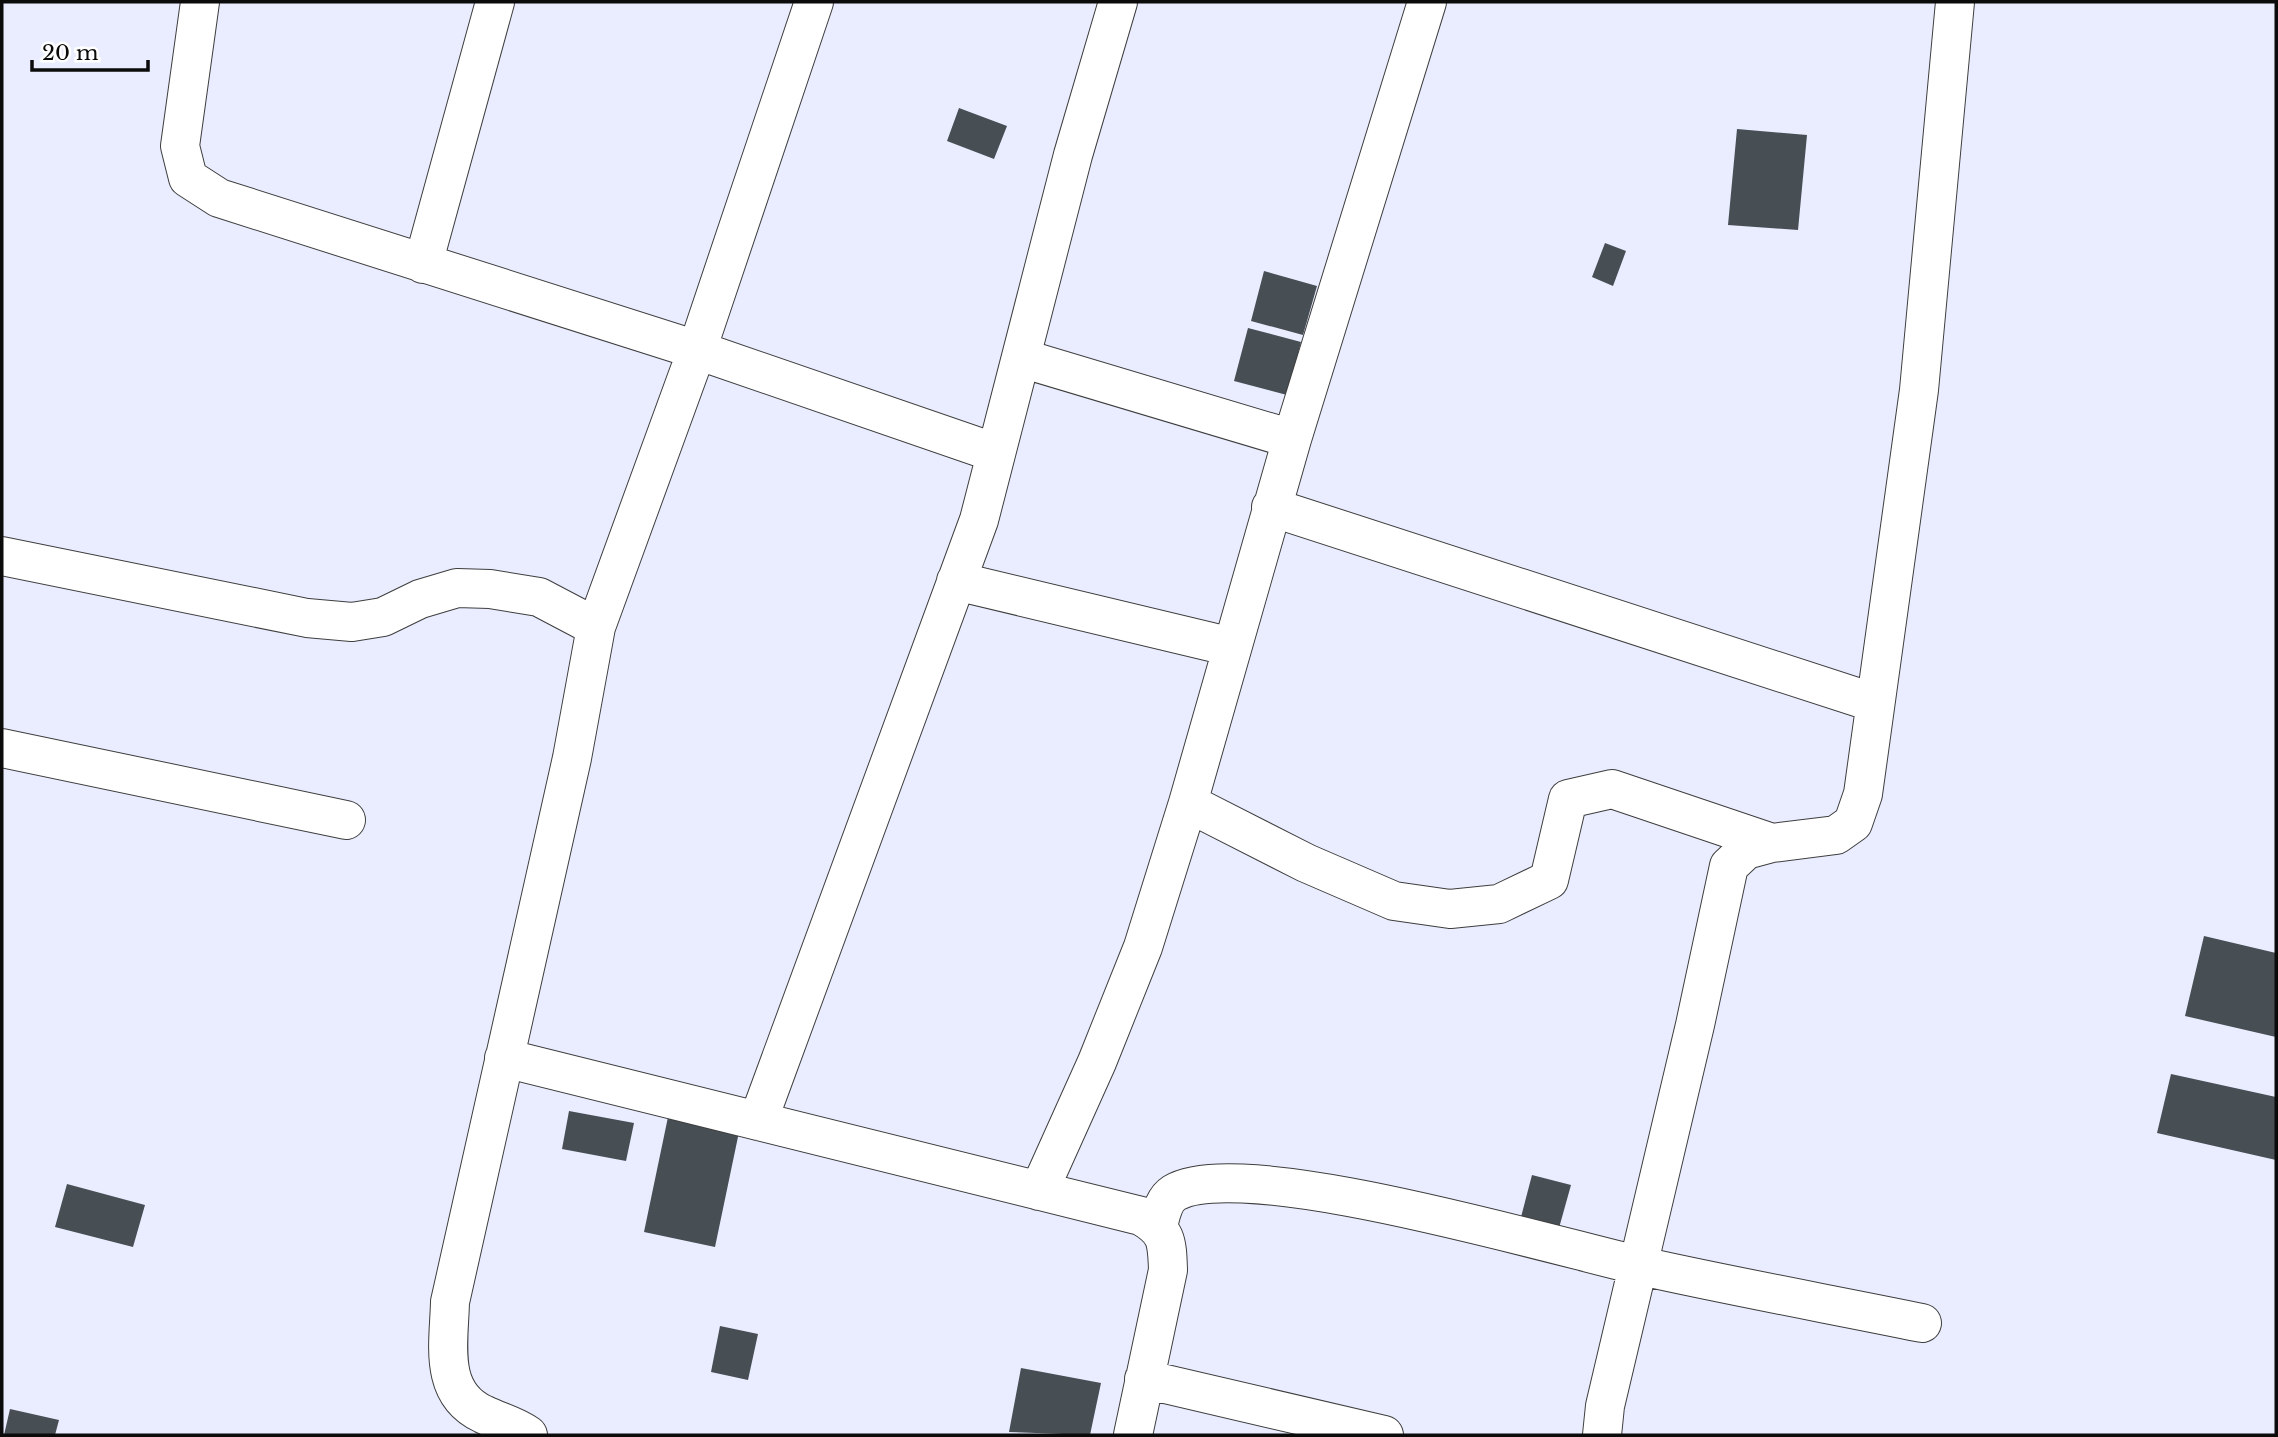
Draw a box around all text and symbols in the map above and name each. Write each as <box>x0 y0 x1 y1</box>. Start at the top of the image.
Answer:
scale bar <box>32 28 147 72</box>
text: 20 m <box>42 40 99 66</box>

